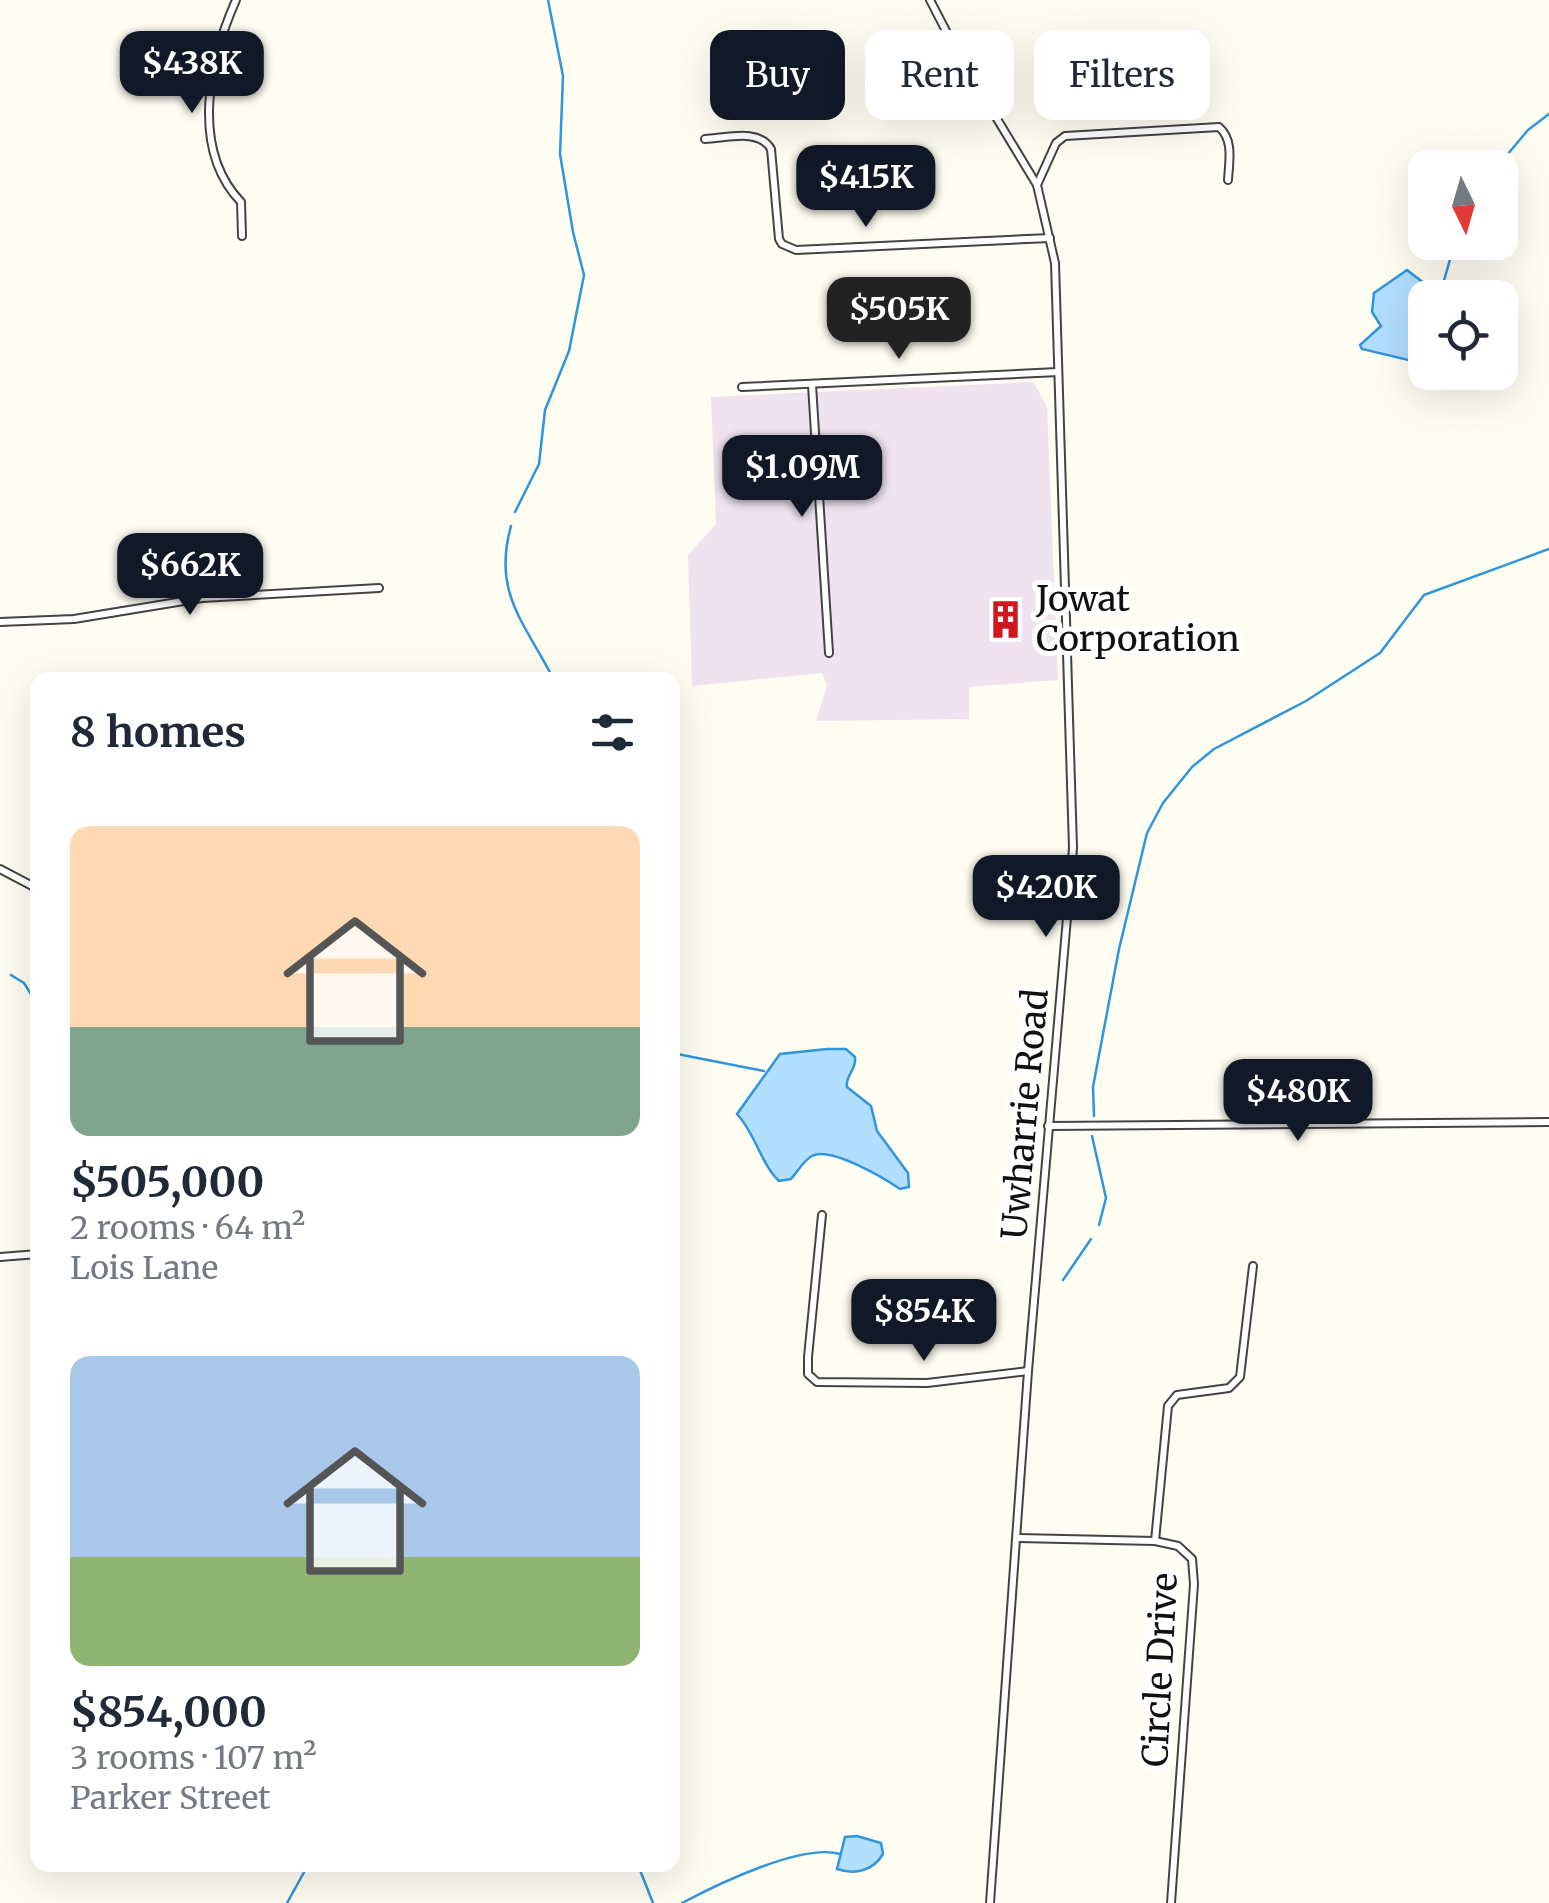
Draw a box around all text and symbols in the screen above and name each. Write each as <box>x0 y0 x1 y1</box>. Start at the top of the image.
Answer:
chip: Buy <box>710 30 845 120</box>
chip: Rent <box>865 30 1014 120</box>
chip: Filters <box>1034 30 1210 120</box>
pin: $438K <box>122 31 262 116</box>
text: $438K <box>142 43 242 83</box>
pin: $415K <box>796 145 936 230</box>
north arrow <box>1408 150 1518 260</box>
map controls <box>1408 150 1518 390</box>
text: $415K <box>818 157 914 197</box>
pin: $505K <box>829 277 969 362</box>
button: locate <box>1408 280 1518 390</box>
text: $505K <box>849 289 949 329</box>
pin: $1.09M <box>721 435 883 520</box>
text: $1.09M <box>744 447 860 487</box>
pin: $662K <box>120 533 260 618</box>
text: $662K <box>139 545 241 585</box>
place label: Jowat Corporation <box>1035 577 1240 661</box>
building icon: Jowat Corporation <box>985 598 1027 640</box>
icon: filters <box>585 705 640 760</box>
text: 8 homes <box>70 706 246 758</box>
pin: $420K <box>976 855 1116 940</box>
text: $420K <box>995 867 1097 907</box>
icon: home <box>265 891 445 1071</box>
street label: Uwharrie Road <box>992 987 1058 1241</box>
pin: $480K <box>1228 1059 1368 1144</box>
text: $480K <box>1245 1071 1351 1111</box>
text: $505,000 <box>70 1156 264 1208</box>
text: 2 rooms · 64 m² <box>70 1208 305 1248</box>
text: Lois Lane <box>70 1248 218 1288</box>
pin: $854K <box>854 1279 994 1364</box>
text: $854K <box>873 1291 975 1331</box>
icon: home <box>265 1421 445 1601</box>
street label: Circle Drive <box>1133 1572 1187 1768</box>
text: $854,000 <box>70 1686 267 1738</box>
text: 3 rooms · 107 m² <box>70 1738 317 1778</box>
text: Parker Street <box>70 1778 271 1818</box>

